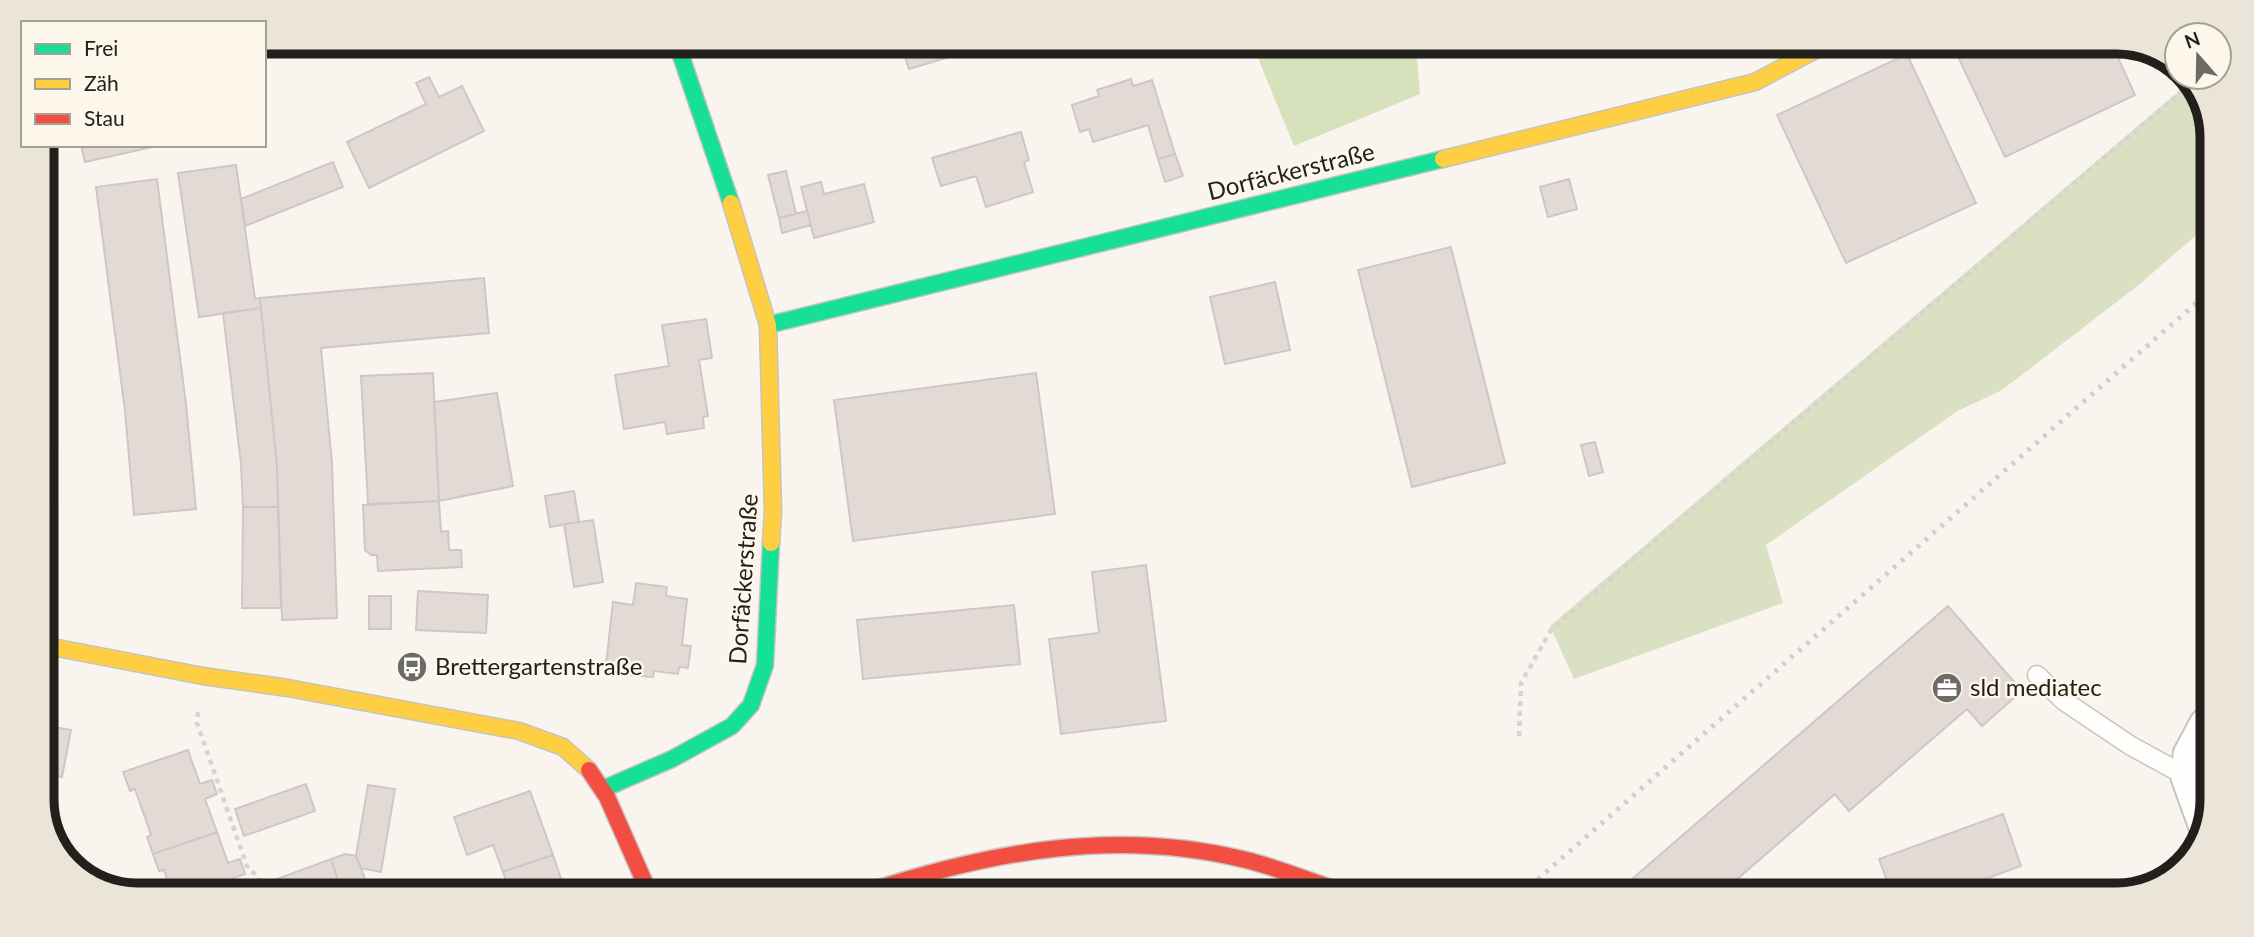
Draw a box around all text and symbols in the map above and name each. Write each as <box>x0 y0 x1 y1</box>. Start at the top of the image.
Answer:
legend <box>21 21 266 147</box>
north arrow <box>2163 21 2233 91</box>
text: N <box>2181 26 2203 53</box>
text: Frei <box>84 35 118 60</box>
text: Zäh <box>84 70 119 95</box>
text: Stau <box>84 105 125 130</box>
street label: Dorfäckerstraße <box>1204 136 1377 205</box>
street label: Dorfäckerstraße <box>722 493 763 665</box>
bus stop icon: Brettergartenstraße <box>395 650 429 684</box>
place label: Brettergartenstraße <box>435 651 642 680</box>
office icon: sld mediatec <box>1930 671 1964 705</box>
place label: sld mediatec <box>1970 672 2102 701</box>

